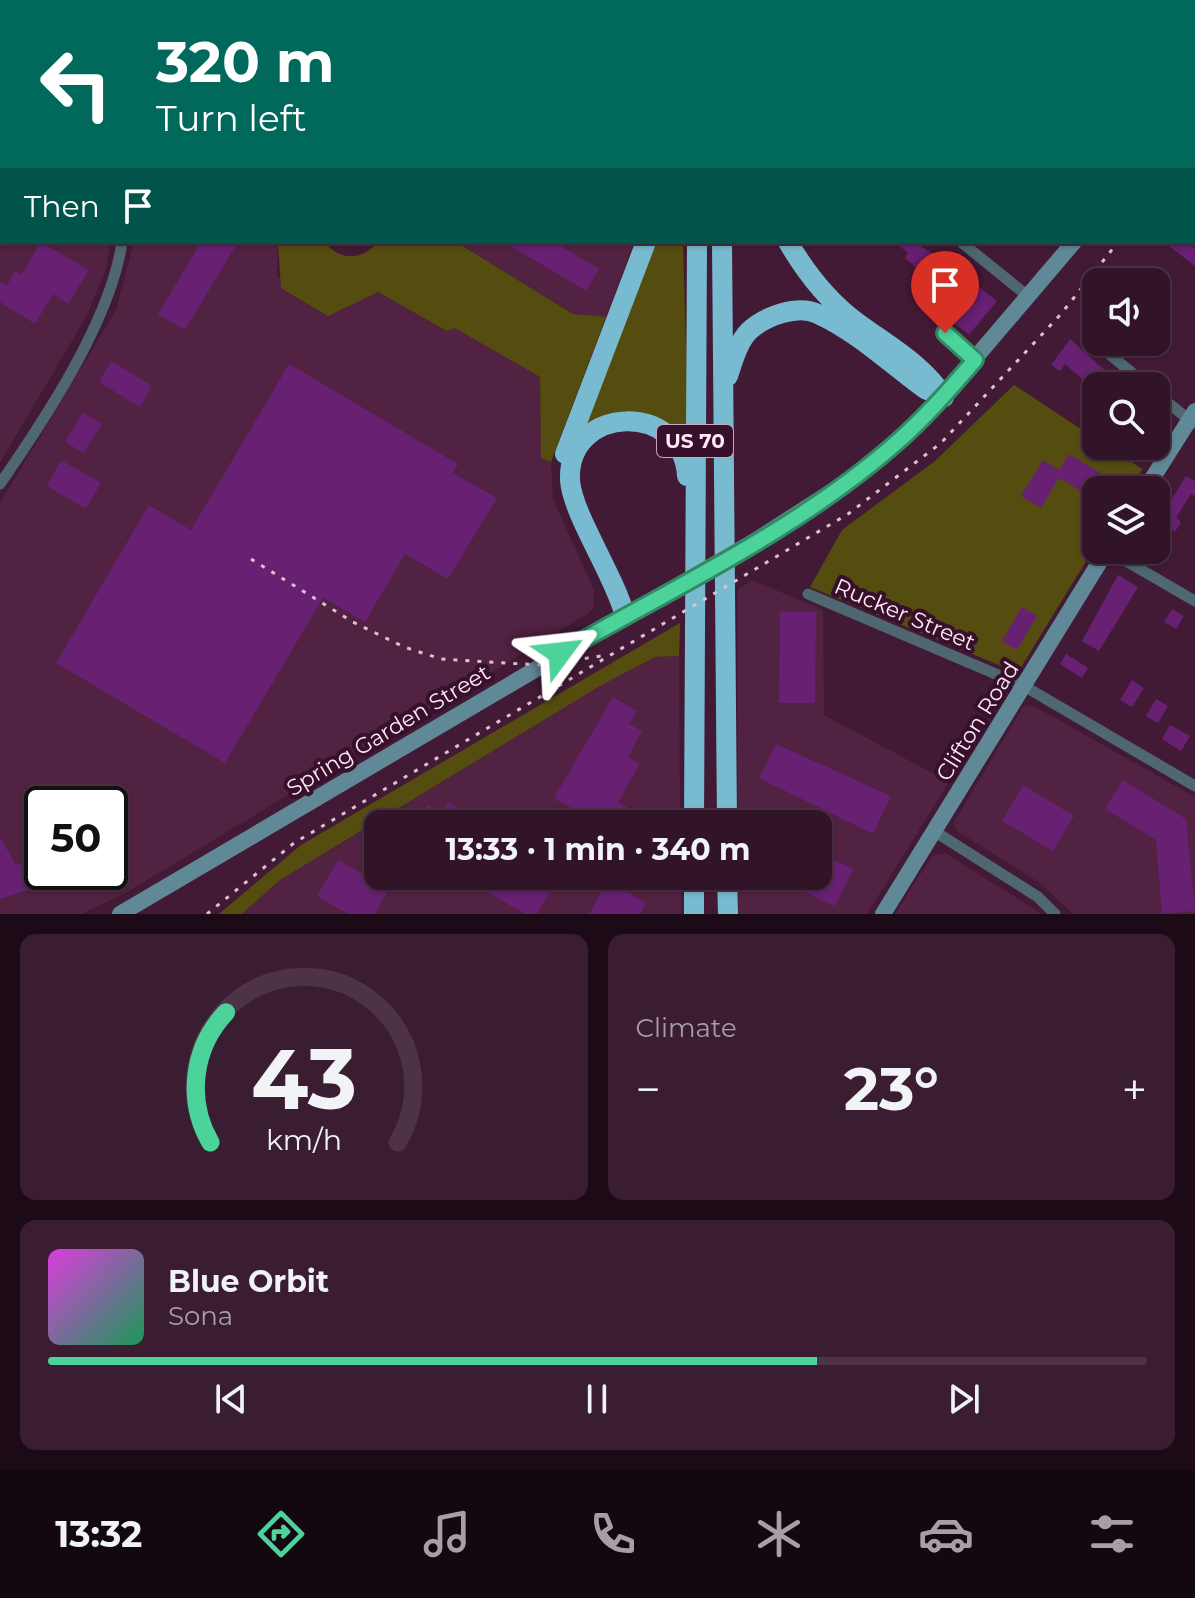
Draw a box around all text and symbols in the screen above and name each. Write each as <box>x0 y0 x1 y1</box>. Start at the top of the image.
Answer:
text: 320 m <box>156 28 335 96</box>
icon: left <box>24 32 128 136</box>
text: Turn left <box>156 96 307 140</box>
icon: arrive <box>116 184 160 228</box>
text: Then <box>24 188 100 225</box>
pin <box>911 251 979 333</box>
icon: arrive <box>923 263 967 307</box>
map controls <box>1082 268 1170 564</box>
button: sound <box>1082 268 1170 356</box>
button: search <box>1082 372 1170 460</box>
road number: US 70 <box>657 425 733 457</box>
button: layers <box>1082 476 1170 564</box>
street label: Rucker Street <box>830 573 979 656</box>
position arrow <box>518 611 602 695</box>
street label: Clifton Road <box>930 657 1025 786</box>
street label: Spring Garden Street <box>282 659 495 802</box>
speed limit sign: 50 <box>24 786 128 890</box>
text: 13:33 · 1 min · 340 m <box>445 831 751 868</box>
text: Climate <box>636 1012 737 1044</box>
text: 43 <box>251 1028 357 1130</box>
text: 23° <box>844 1052 939 1125</box>
text: − <box>636 1062 661 1116</box>
text: + <box>1122 1062 1147 1116</box>
text: km/h <box>266 1122 342 1157</box>
text: Blue Orbit <box>168 1263 329 1300</box>
text: Sona <box>168 1300 233 1332</box>
icon: previous <box>209 1377 253 1421</box>
icon: pause <box>575 1377 619 1421</box>
icon: next <box>942 1377 986 1421</box>
icon: directions <box>253 1506 309 1562</box>
icon: music <box>419 1506 475 1562</box>
icon: phone <box>585 1506 641 1562</box>
icon: climate <box>751 1506 807 1562</box>
icon: car <box>918 1506 974 1562</box>
icon: filters <box>1084 1506 1140 1562</box>
text: 13:32 <box>55 1512 142 1556</box>

